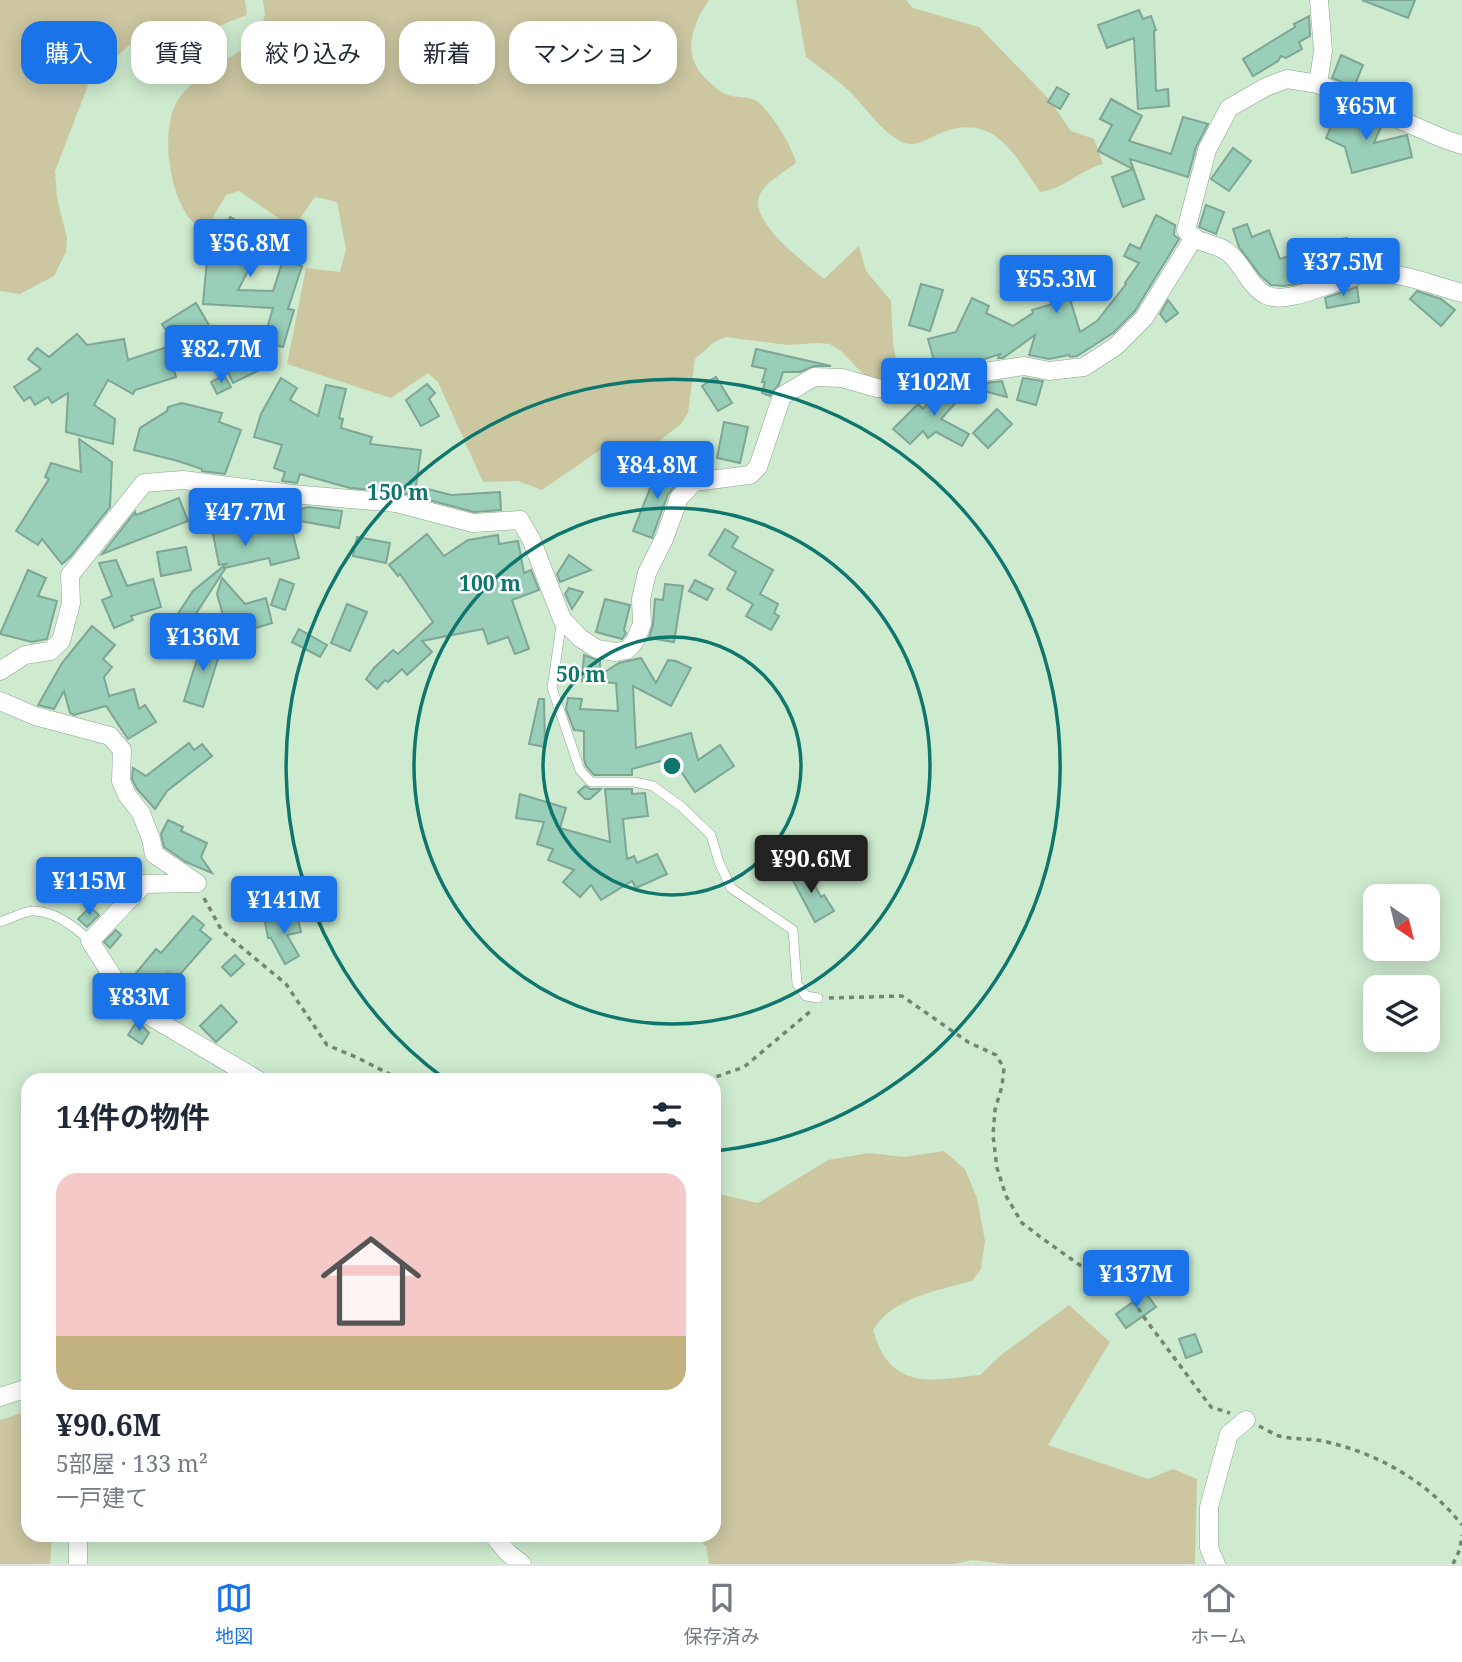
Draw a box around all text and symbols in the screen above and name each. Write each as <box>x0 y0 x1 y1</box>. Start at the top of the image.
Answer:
chip: 購入 <box>21 21 117 84</box>
chip: 賃貸 <box>131 21 227 84</box>
chip: 絞り込み <box>241 21 385 84</box>
chip: 新着 <box>399 21 495 84</box>
chip: マンション <box>509 21 677 84</box>
pin: ¥65M <box>1325 82 1407 142</box>
text: ¥65M <box>1336 89 1396 121</box>
pin: ¥56.8M <box>193 219 307 279</box>
text: ¥56.8M <box>210 226 290 258</box>
pin: ¥37.5M <box>1286 238 1400 298</box>
text: ¥37.5M <box>1303 245 1383 277</box>
pin: ¥55.3M <box>999 256 1113 315</box>
text: ¥55.3M <box>1016 262 1096 294</box>
pin: ¥82.7M <box>164 326 278 385</box>
text: ¥82.7M <box>181 332 261 364</box>
pin: ¥102M <box>885 358 983 418</box>
text: ¥102M <box>897 365 971 397</box>
pin: ¥84.8M <box>600 442 714 501</box>
text: ¥84.8M <box>617 448 697 480</box>
text: 150 m <box>367 478 429 506</box>
pin: ¥47.7M <box>188 489 302 548</box>
text: ¥47.7M <box>205 495 285 527</box>
text: 100 m <box>459 569 521 597</box>
pin: ¥136M <box>154 614 252 673</box>
text: ¥136M <box>166 620 240 652</box>
text: 50 m <box>556 660 606 688</box>
centre of rings <box>660 754 684 778</box>
pin: ¥90.6M <box>754 836 868 895</box>
text: ¥90.6M <box>771 842 851 874</box>
pin: ¥115M <box>40 858 138 917</box>
text: ¥115M <box>52 864 126 896</box>
pin: ¥141M <box>235 876 333 936</box>
text: ¥141M <box>247 883 321 915</box>
north arrow <box>1363 884 1440 961</box>
map controls <box>1363 884 1440 1052</box>
pin: ¥83M <box>98 974 180 1033</box>
button: layers <box>1363 975 1440 1052</box>
text: ¥83M <box>109 980 169 1012</box>
text: 14件の物件 <box>56 1096 210 1137</box>
icon: filters <box>648 1096 686 1134</box>
icon: home <box>308 1218 434 1344</box>
pin: ¥137M <box>1087 1250 1185 1310</box>
text: ¥137M <box>1099 1257 1173 1289</box>
text: ¥90.6M <box>56 1404 161 1445</box>
text: 5部屋 · 133 m² <box>56 1447 208 1479</box>
text: 一戸建て <box>56 1481 148 1513</box>
tab: 地図 <box>215 1579 253 1649</box>
tab: 保存済み <box>684 1579 760 1649</box>
tab: ホーム <box>1190 1579 1247 1649</box>

